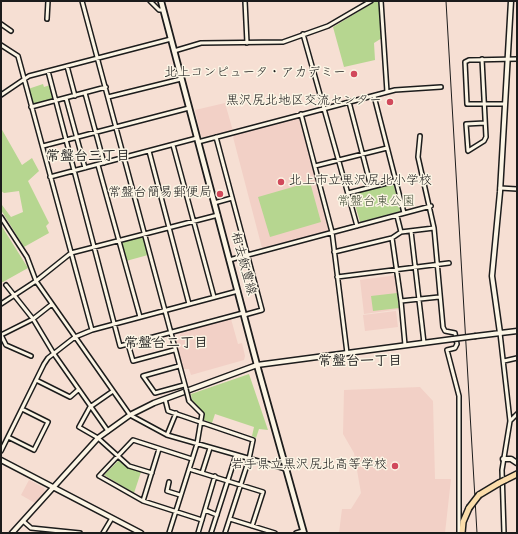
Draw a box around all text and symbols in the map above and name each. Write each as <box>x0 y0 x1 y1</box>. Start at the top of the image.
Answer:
place label: 北上コンピュータ・アカデミー <box>164 66 346 82</box>
marker: 北上コンピュータ・アカデミー <box>349 69 359 79</box>
place label: 黒沢尻北地区交流センター <box>226 94 382 110</box>
marker: 黒沢尻北地区交流センター <box>385 97 395 107</box>
district label: 常盤台三丁目 <box>46 150 130 166</box>
place label: 北上市立黒沢尻北小学校 <box>289 174 432 190</box>
marker: 北上市立黒沢尻北小学校 <box>276 177 286 187</box>
place label: 常盤台簡易郵便局 <box>108 186 212 202</box>
marker: 常盤台簡易郵便局 <box>215 189 225 199</box>
park label: 常盤台東公園 <box>337 195 415 211</box>
street label: 相去飯豊線 <box>226 231 258 297</box>
district label: 常盤台二丁目 <box>124 337 208 353</box>
district label: 常盤台一丁目 <box>318 355 402 371</box>
place label: 岩手県立黒沢尻北高等学校 <box>231 458 387 474</box>
marker: 岩手県立黒沢尻北高等学校 <box>390 461 400 471</box>

